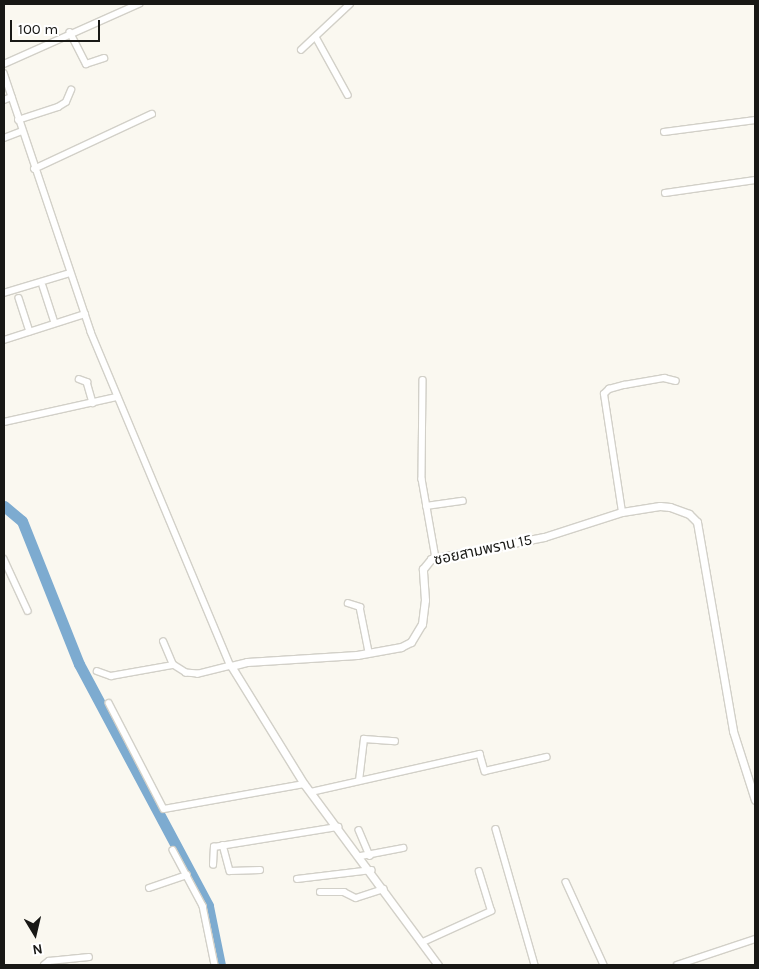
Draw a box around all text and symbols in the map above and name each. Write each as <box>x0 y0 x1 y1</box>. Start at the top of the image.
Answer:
scale bar <box>12 10 102 42</box>
text: 100 m <box>18 20 58 38</box>
street label: ซอยสามพราน 15 <box>432 531 534 569</box>
north arrow <box>10 909 60 959</box>
text: N <box>31 940 44 958</box>

